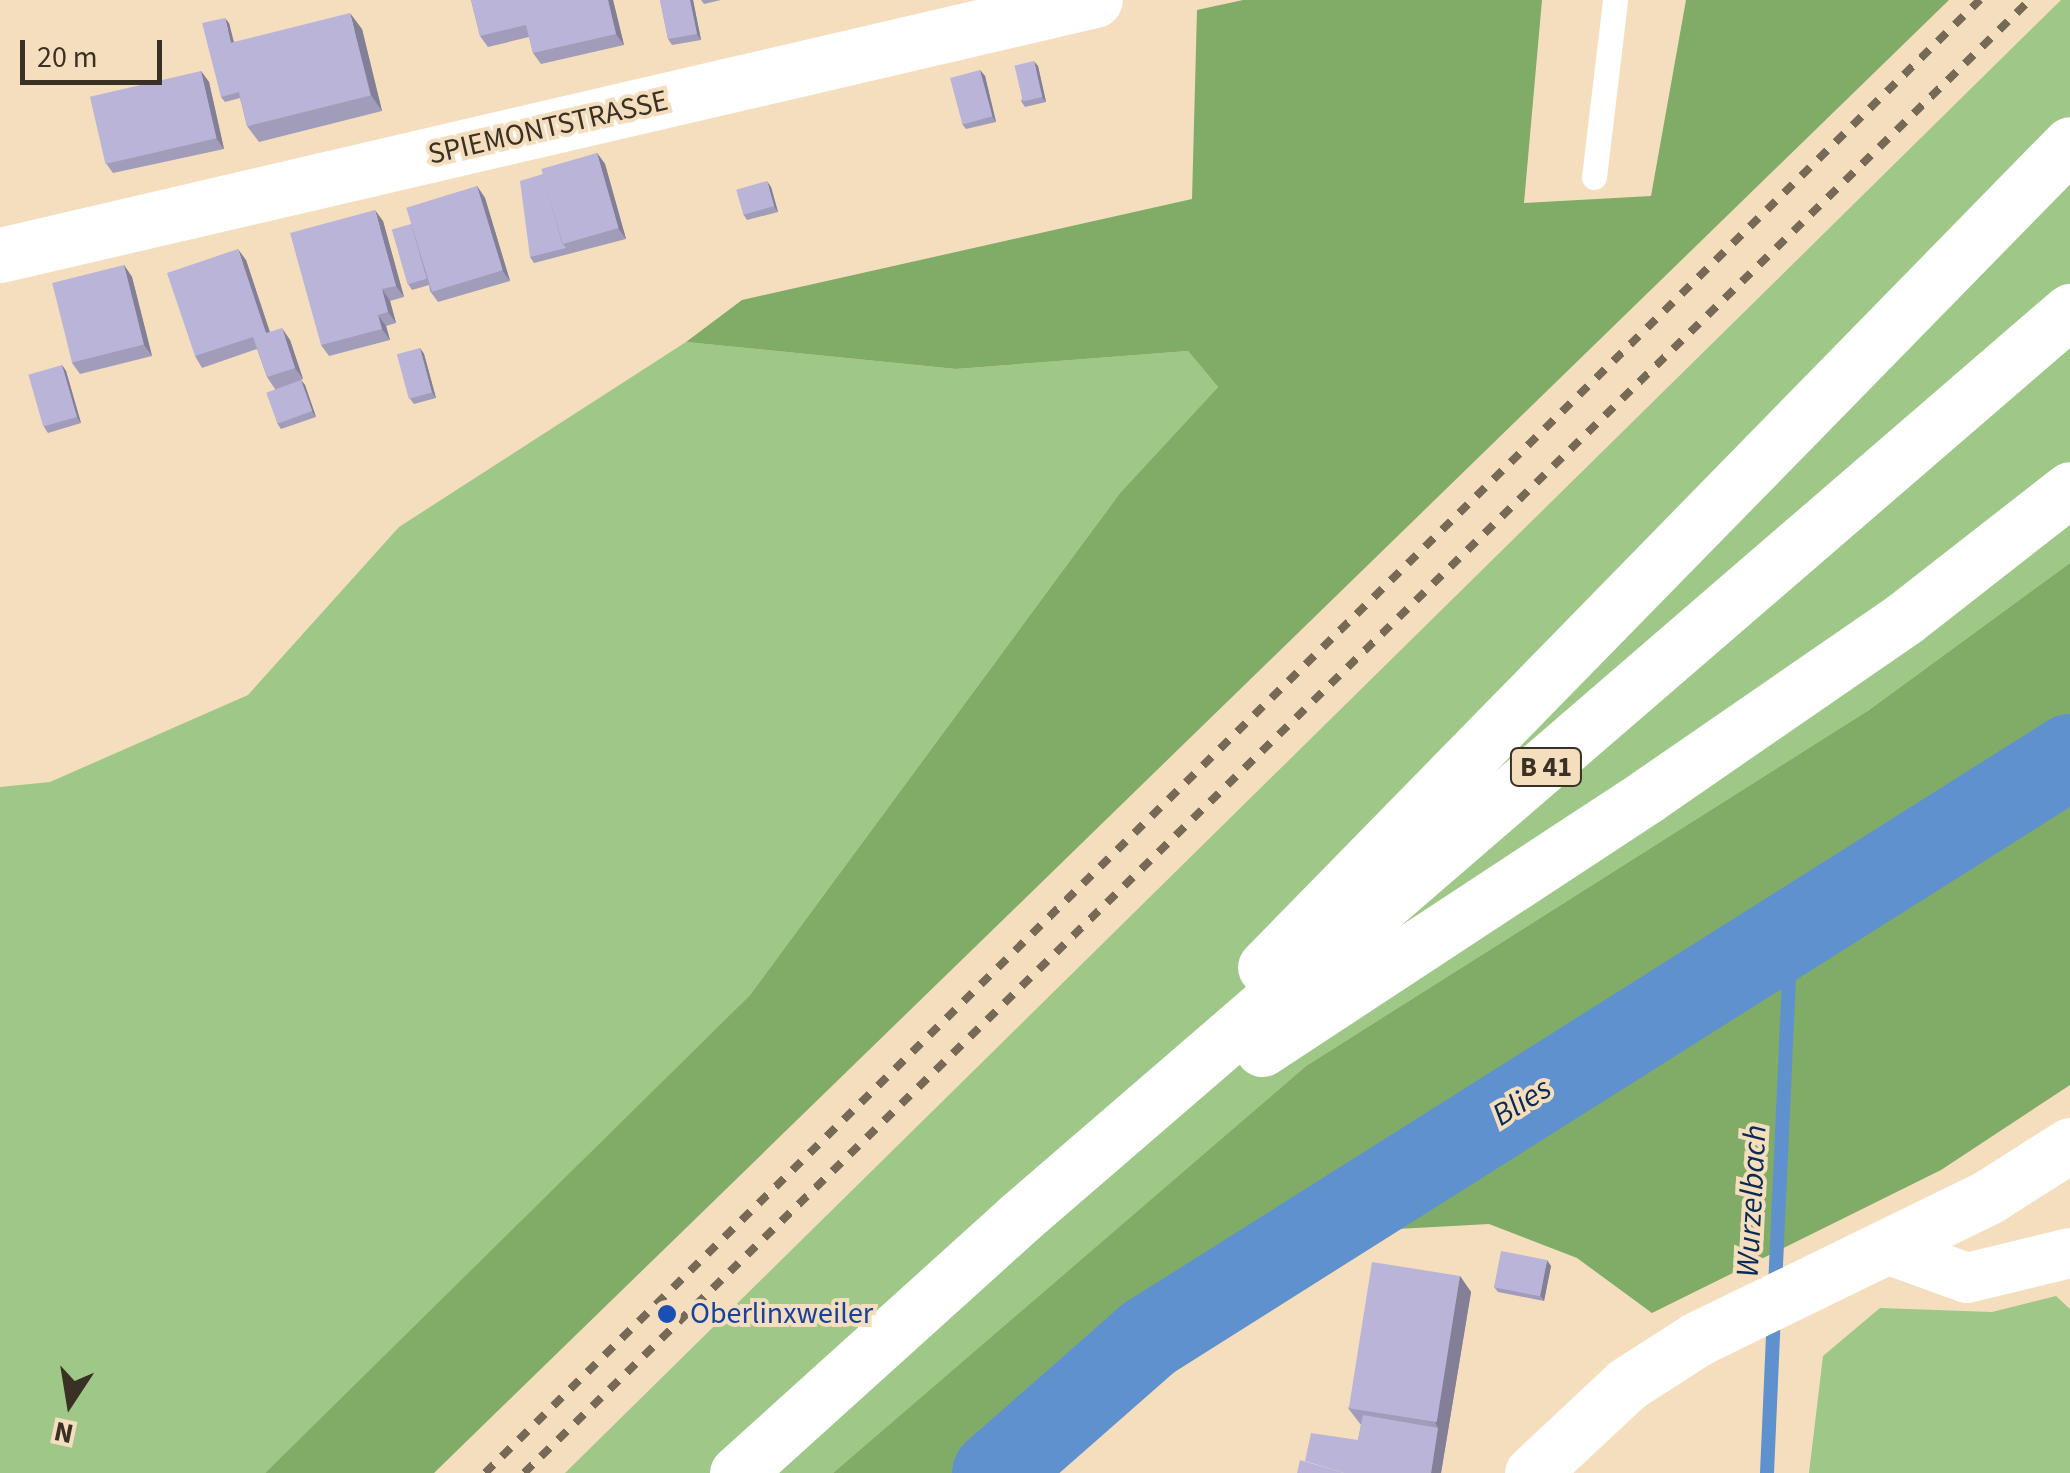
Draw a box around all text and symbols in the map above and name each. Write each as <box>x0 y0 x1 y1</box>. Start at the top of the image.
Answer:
scale bar <box>25 20 168 82</box>
text: 20 m <box>37 36 98 79</box>
street label: SPIEMONTSTRASSE <box>425 83 671 173</box>
road number: B 41 <box>1508 744 1584 790</box>
water label: Blies <box>1486 1069 1558 1135</box>
water label: Wurzelbach <box>1729 1124 1775 1278</box>
place label: Oberlinxweiler <box>690 1296 873 1332</box>
marker: Oberlinxweiler <box>654 1301 680 1327</box>
north arrow <box>20 1353 120 1453</box>
text: N <box>50 1411 77 1454</box>

